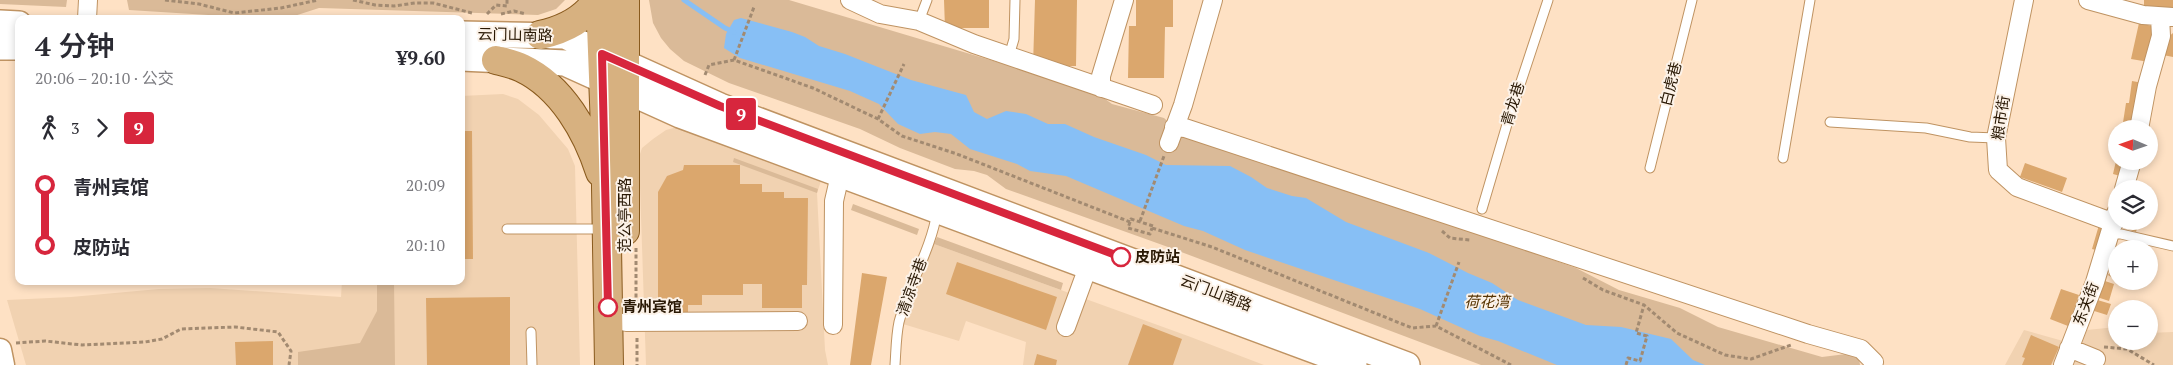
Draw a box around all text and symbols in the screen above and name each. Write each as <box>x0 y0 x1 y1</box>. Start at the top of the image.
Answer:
street label: 云门山南路 <box>477 23 553 45</box>
text: 4 分钟 <box>35 27 114 64</box>
text: ¥9.60 <box>396 45 445 70</box>
street label: 白虎巷 <box>1655 59 1685 108</box>
text: 20:06 – 20:10 · 公交 <box>35 67 174 89</box>
street label: 青龙巷 <box>1496 79 1528 128</box>
street label: 粮市街 <box>1987 94 2013 142</box>
line badge: 9 <box>725 98 757 130</box>
text: 9 <box>736 102 746 126</box>
icon: walk <box>35 114 63 142</box>
icon: forward <box>88 114 116 142</box>
text: 9 <box>134 116 144 140</box>
text: 3 <box>71 117 80 139</box>
north arrow <box>2108 120 2158 170</box>
map controls <box>2108 120 2158 350</box>
text: 青州宾馆 <box>73 174 149 199</box>
text: 20:09 <box>406 174 445 196</box>
street label: 范公亭西路 <box>614 177 634 253</box>
button: layers <box>2108 180 2158 230</box>
text: 皮防站 <box>73 234 130 259</box>
text: 20:10 <box>406 234 445 256</box>
button: + <box>2108 240 2158 290</box>
place label: 皮防站 <box>1135 246 1180 266</box>
marker: 皮防站 <box>1111 247 1131 267</box>
street label: 清凉寺巷 <box>891 255 931 318</box>
street label: 云门山南路 <box>1178 269 1255 315</box>
street label: 东关街 <box>2068 279 2102 328</box>
park label: 荷花湾 <box>1464 291 1512 311</box>
place label: 青州宾馆 <box>622 296 682 316</box>
marker: 青州宾馆 <box>598 297 618 317</box>
button: − <box>2108 300 2158 350</box>

